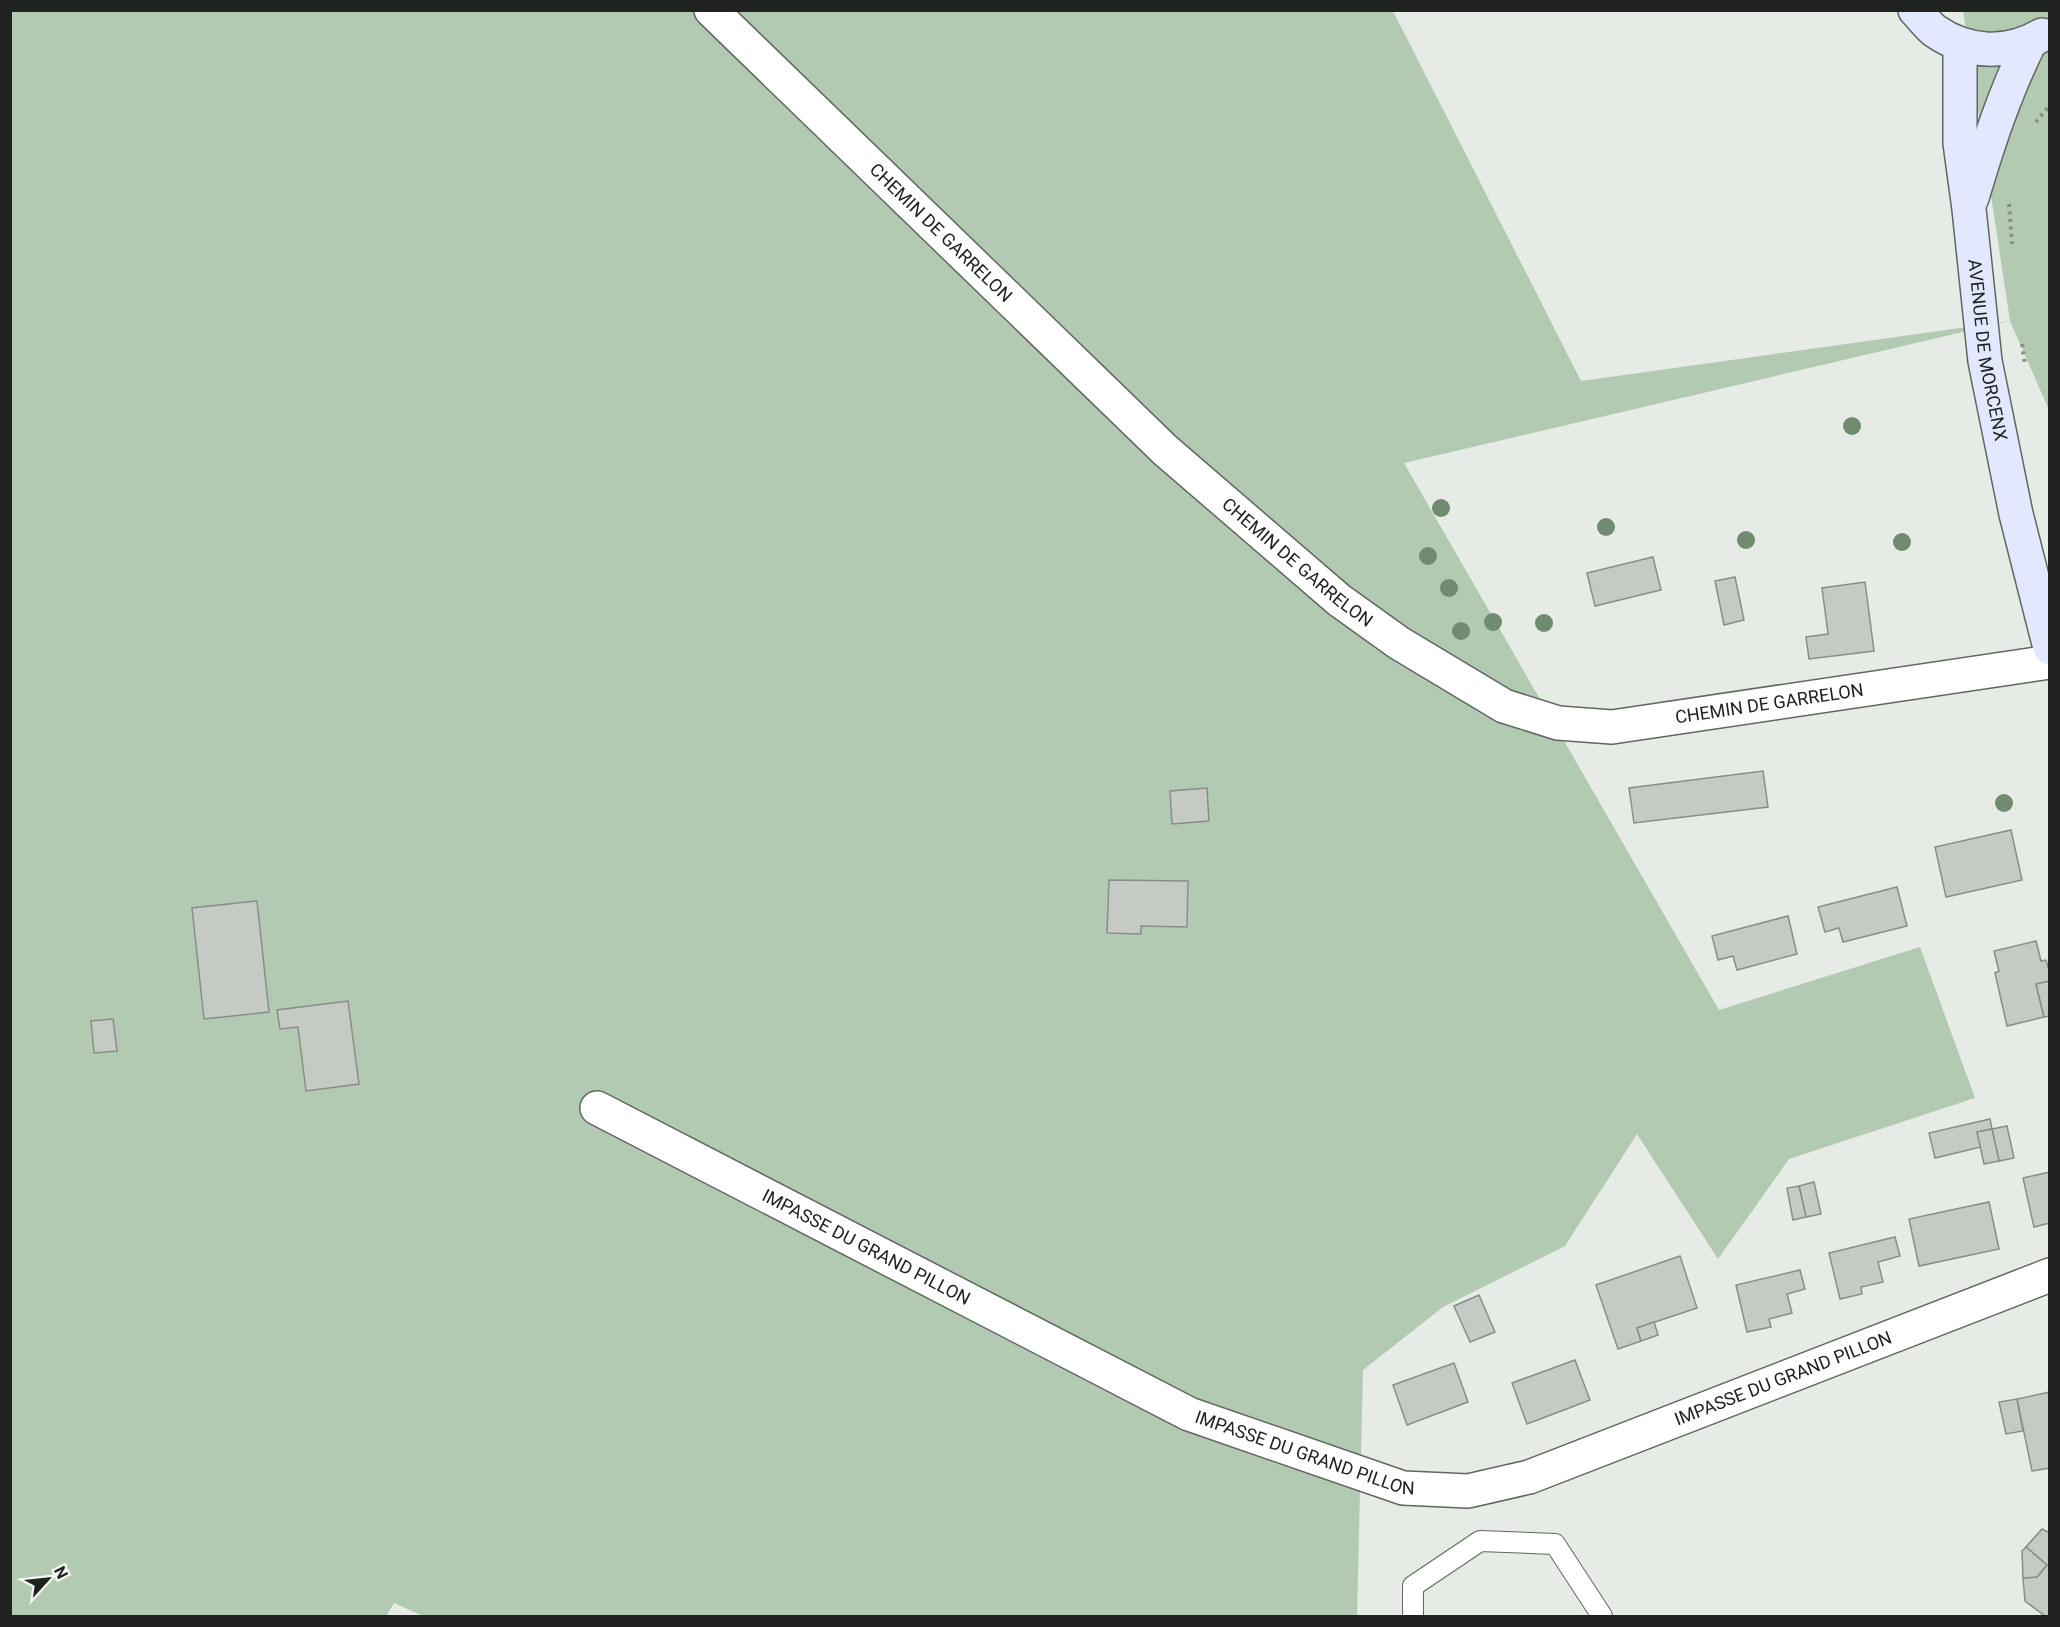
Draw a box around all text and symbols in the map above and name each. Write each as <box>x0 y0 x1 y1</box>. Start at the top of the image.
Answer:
street label: CHEMIN DE GARRELON <box>866 159 1017 306</box>
street label: AVENUE DE MORCENX <box>1964 258 2012 443</box>
street label: CHEMIN DE GARRELON <box>1218 493 1377 631</box>
street label: CHEMIN DE GARRELON <box>1674 679 1865 727</box>
street label: IMPASSE DU GRAND PILLON <box>759 1184 974 1309</box>
street label: IMPASSE DU GRAND PILLON <box>1671 1326 1894 1430</box>
street label: IMPASSE DU GRAND PILLON <box>1192 1406 1415 1499</box>
north arrow <box>18 1549 78 1609</box>
text: N <box>50 1563 72 1582</box>

